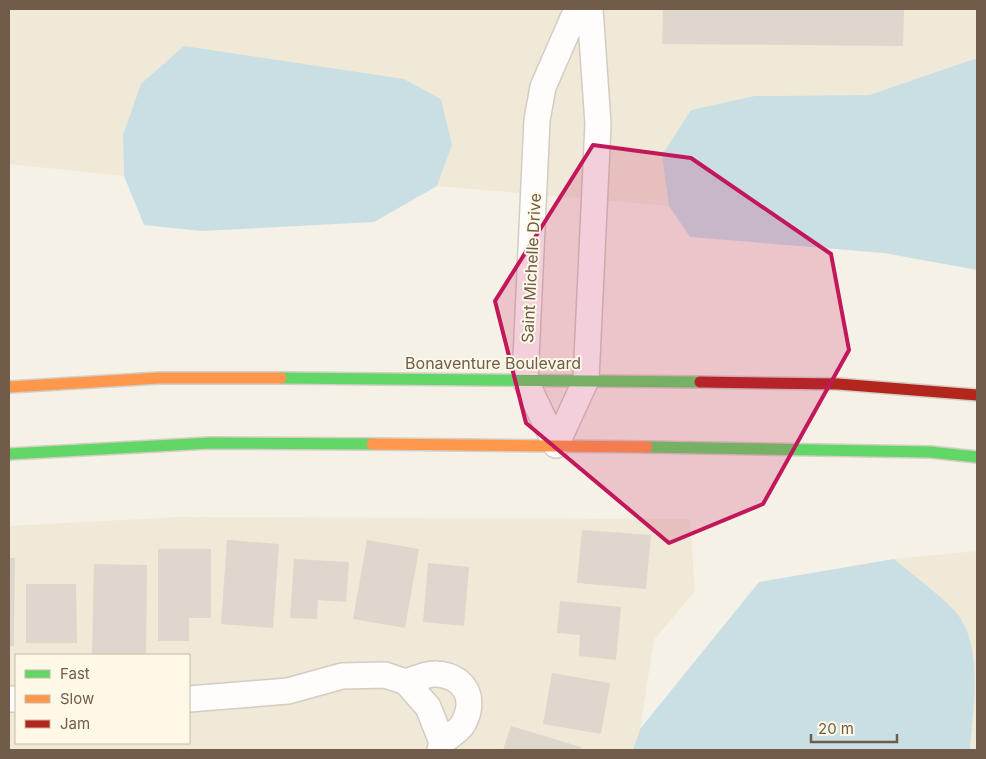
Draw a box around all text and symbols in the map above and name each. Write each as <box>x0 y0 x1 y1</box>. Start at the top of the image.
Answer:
street label: Saint Michelle Drive <box>517 193 545 343</box>
street label: Bonaventure Boulevard <box>405 353 581 373</box>
legend <box>15 654 190 744</box>
text: Fast <box>60 664 90 683</box>
text: Slow <box>60 689 94 708</box>
scale bar <box>811 712 897 744</box>
text: Jam <box>60 714 90 733</box>
text: 20 m <box>818 719 854 738</box>

